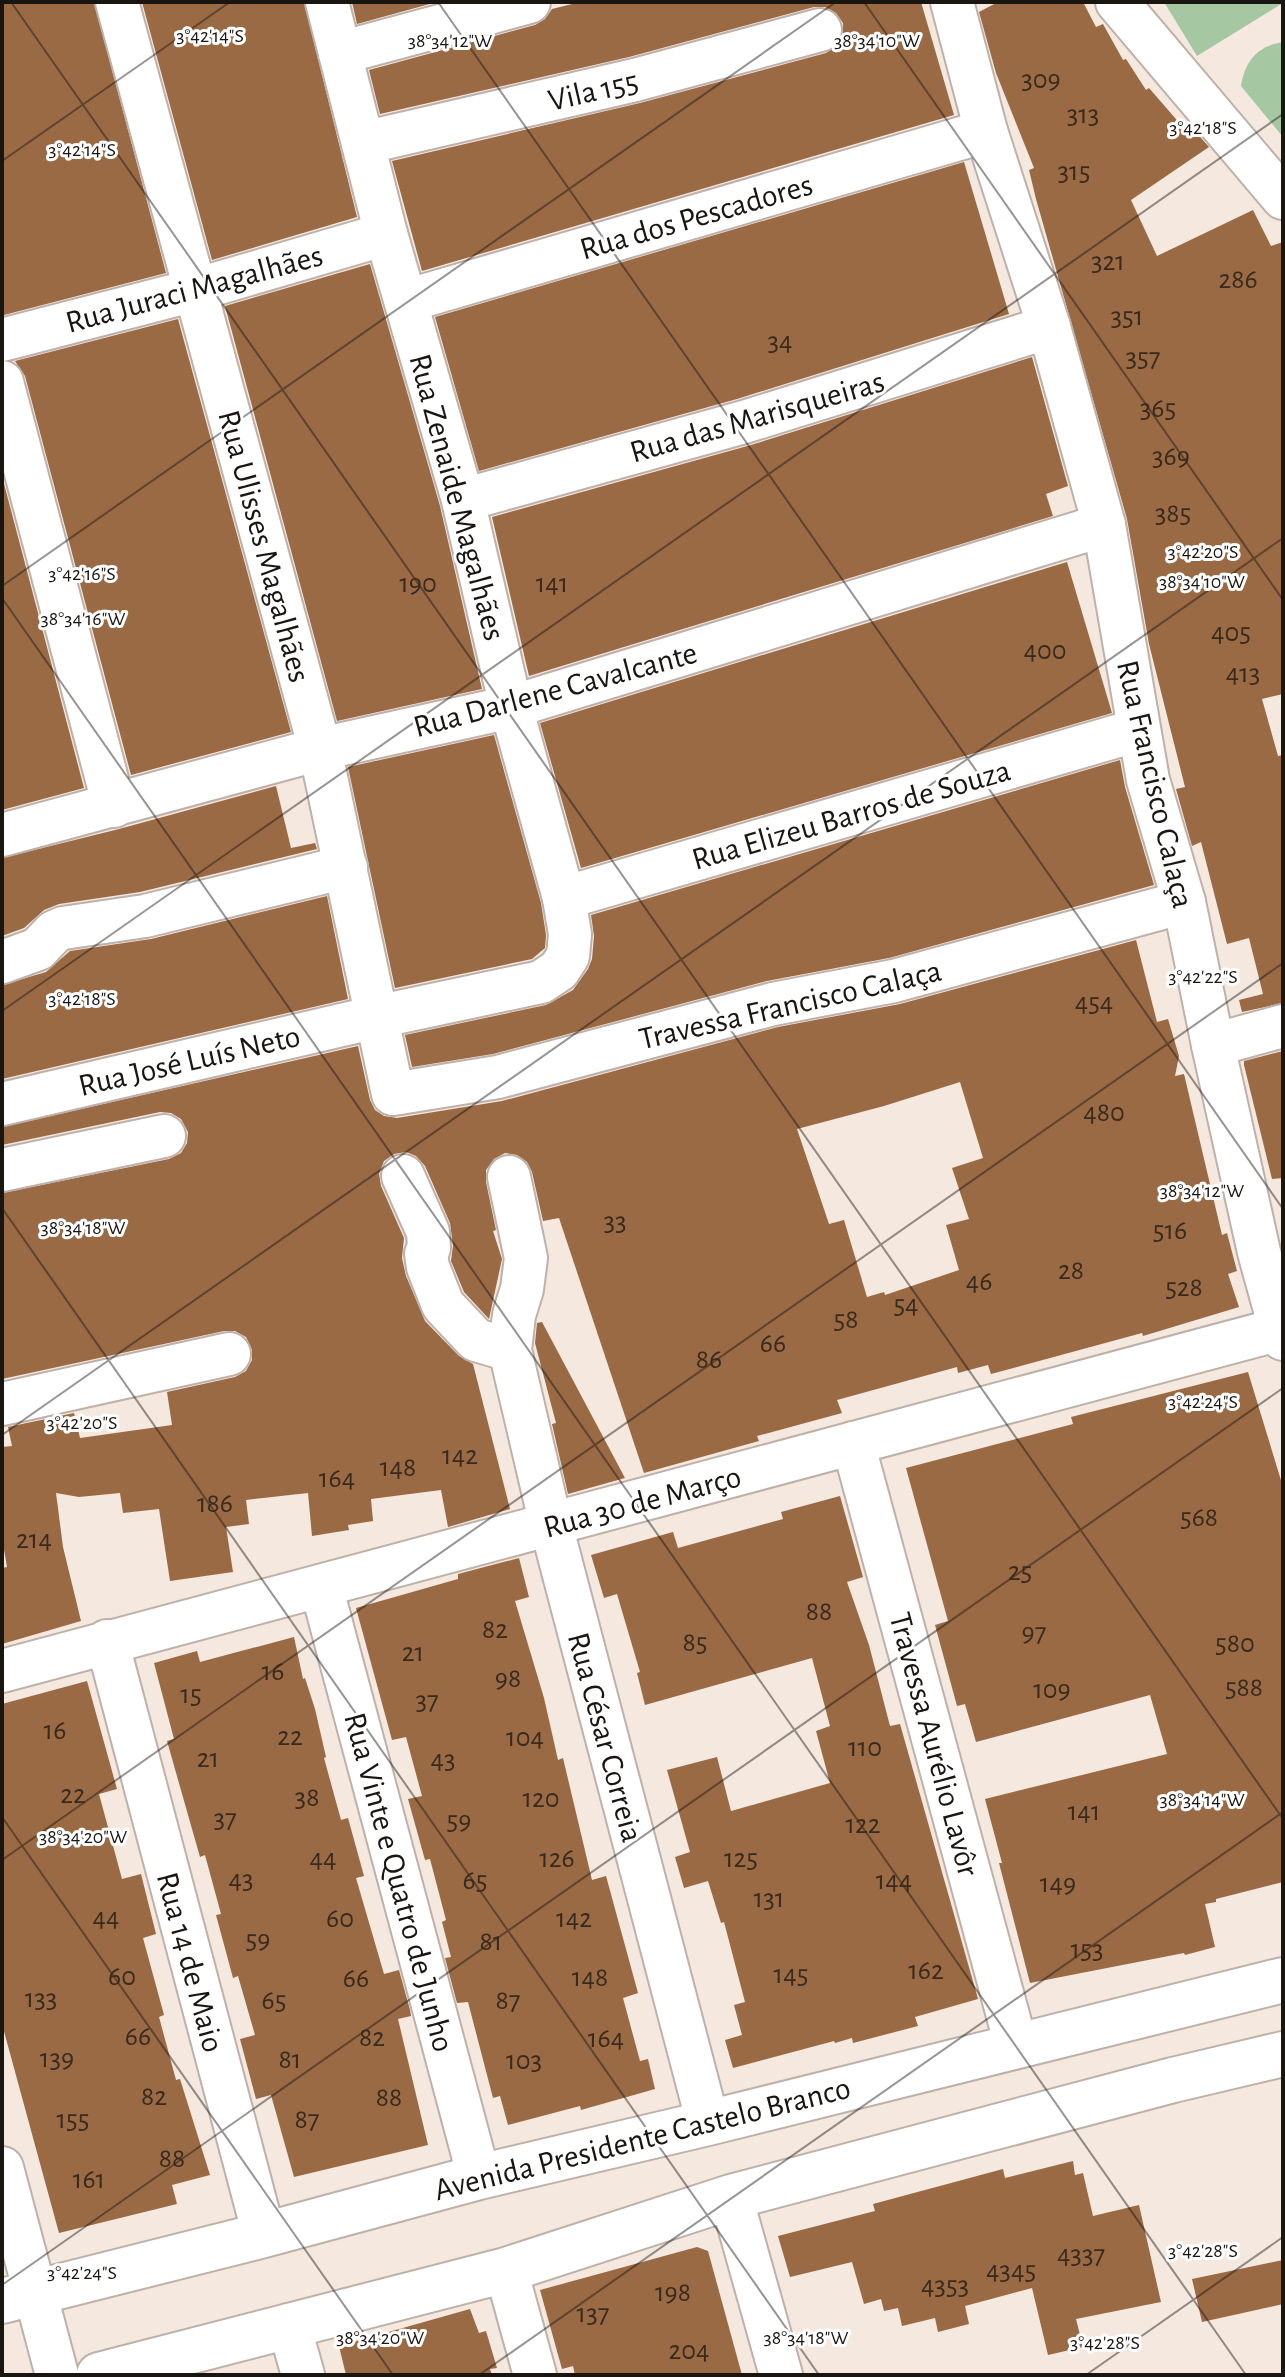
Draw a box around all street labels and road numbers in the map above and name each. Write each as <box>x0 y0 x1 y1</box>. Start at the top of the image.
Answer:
street label: Vila 155 <box>545 65 641 117</box>
street label: Rua dos Pescadores <box>576 168 816 265</box>
street label: Rua Juraci Magalhães <box>62 239 326 339</box>
street label: Rua Zenaide Magalhães <box>403 350 511 644</box>
street label: Rua das Marisqueiras <box>626 365 888 469</box>
street label: Rua Ulisses Magalhães <box>212 407 316 686</box>
street label: Rua Darlene Cavalcante <box>410 637 701 743</box>
street label: Rua Francisco Calaça <box>1111 657 1199 911</box>
street label: Rua Elizeu Barros de Souza <box>688 754 1014 876</box>
street label: Travessa Francisco Calaça <box>636 955 945 1055</box>
street label: Rua José Luís Neto <box>75 1020 303 1102</box>
street label: Rua 30 de Março <box>540 1460 745 1544</box>
street label: Travessa Aurélio Lavôr <box>883 1609 985 1880</box>
street label: Rua César Correia <box>562 1629 648 1845</box>
street label: Rua Vinte e Quatro de Junho <box>338 1709 460 2055</box>
street label: Rua 14 de Maio <box>151 1869 229 2056</box>
street label: Avenida Presidente Castelo Branco <box>431 2072 854 2206</box>

